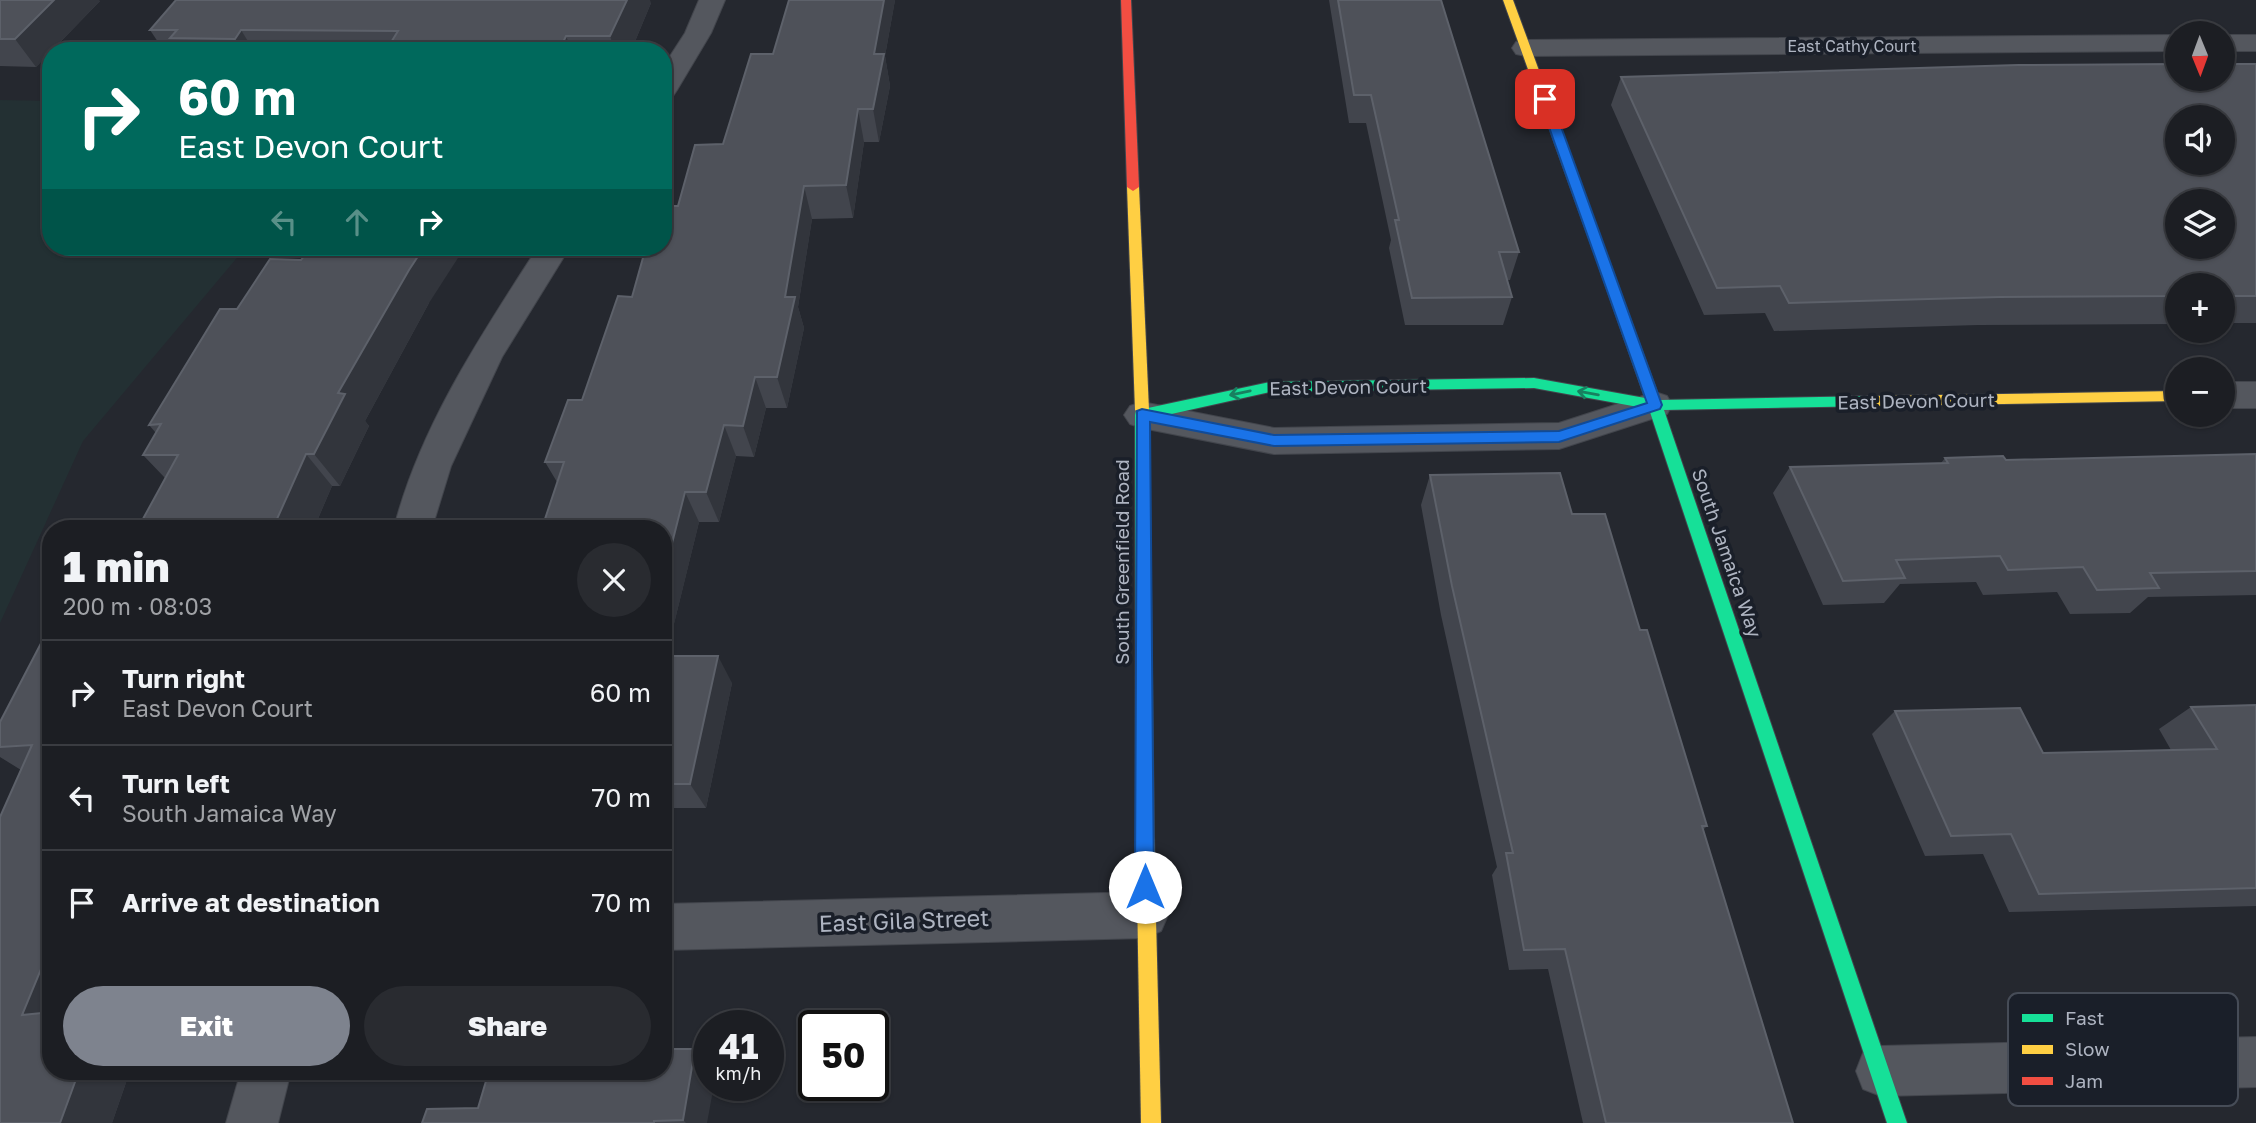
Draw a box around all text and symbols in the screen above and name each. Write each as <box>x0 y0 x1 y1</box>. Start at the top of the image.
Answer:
north arrow <box>2165 21 2235 91</box>
map controls <box>2165 21 2235 427</box>
street label: East Cathy Court <box>1787 36 1917 56</box>
text: 60 m <box>178 67 296 126</box>
pin <box>1515 69 1575 129</box>
icon: right <box>63 70 154 161</box>
icon: arrive <box>1526 80 1564 118</box>
button: sound <box>2165 105 2235 175</box>
text: East Devon Court <box>178 127 444 165</box>
button: layers <box>2165 189 2235 259</box>
icon: left <box>265 203 303 241</box>
icon: ahead <box>338 203 376 241</box>
icon: right <box>411 203 449 241</box>
button: + <box>2165 273 2235 343</box>
button: − <box>2165 357 2235 427</box>
street label: East Devon Court <box>1269 374 1427 399</box>
one-way arrow <box>1577 386 1600 399</box>
one-way arrow <box>1229 387 1252 401</box>
street label: East Devon Court <box>1837 388 1995 413</box>
street label: South Greenfield Road <box>1110 459 1133 665</box>
street label: South Jamaica Way <box>1688 465 1767 641</box>
text: 1 min <box>63 541 170 591</box>
button: close <box>577 543 651 617</box>
text: 200 m · 08:03 <box>63 592 212 620</box>
text: Turn right <box>122 663 245 694</box>
icon: right <box>63 674 101 712</box>
text: 60 m <box>590 677 651 708</box>
text: East Devon Court <box>122 694 313 722</box>
text: Turn left <box>122 768 230 799</box>
icon: left <box>63 779 101 817</box>
text: 70 m <box>592 782 651 813</box>
text: South Jamaica Way <box>122 799 337 827</box>
position arrow <box>1108 850 1182 924</box>
icon: arrive <box>63 884 101 922</box>
text: Arrive at destination <box>122 887 380 918</box>
text: 70 m <box>592 887 651 918</box>
street label: East Gila Street <box>818 903 990 937</box>
button: Exit <box>63 986 350 1066</box>
button: Share <box>364 986 651 1066</box>
legend <box>2008 993 2238 1106</box>
text: Fast <box>2065 1006 2104 1029</box>
speed limit sign: 50 <box>798 1010 889 1101</box>
text: 41 <box>719 1025 758 1067</box>
text: Slow <box>2065 1037 2110 1060</box>
text: km/h <box>716 1062 761 1084</box>
text: Jam <box>2065 1069 2103 1092</box>

